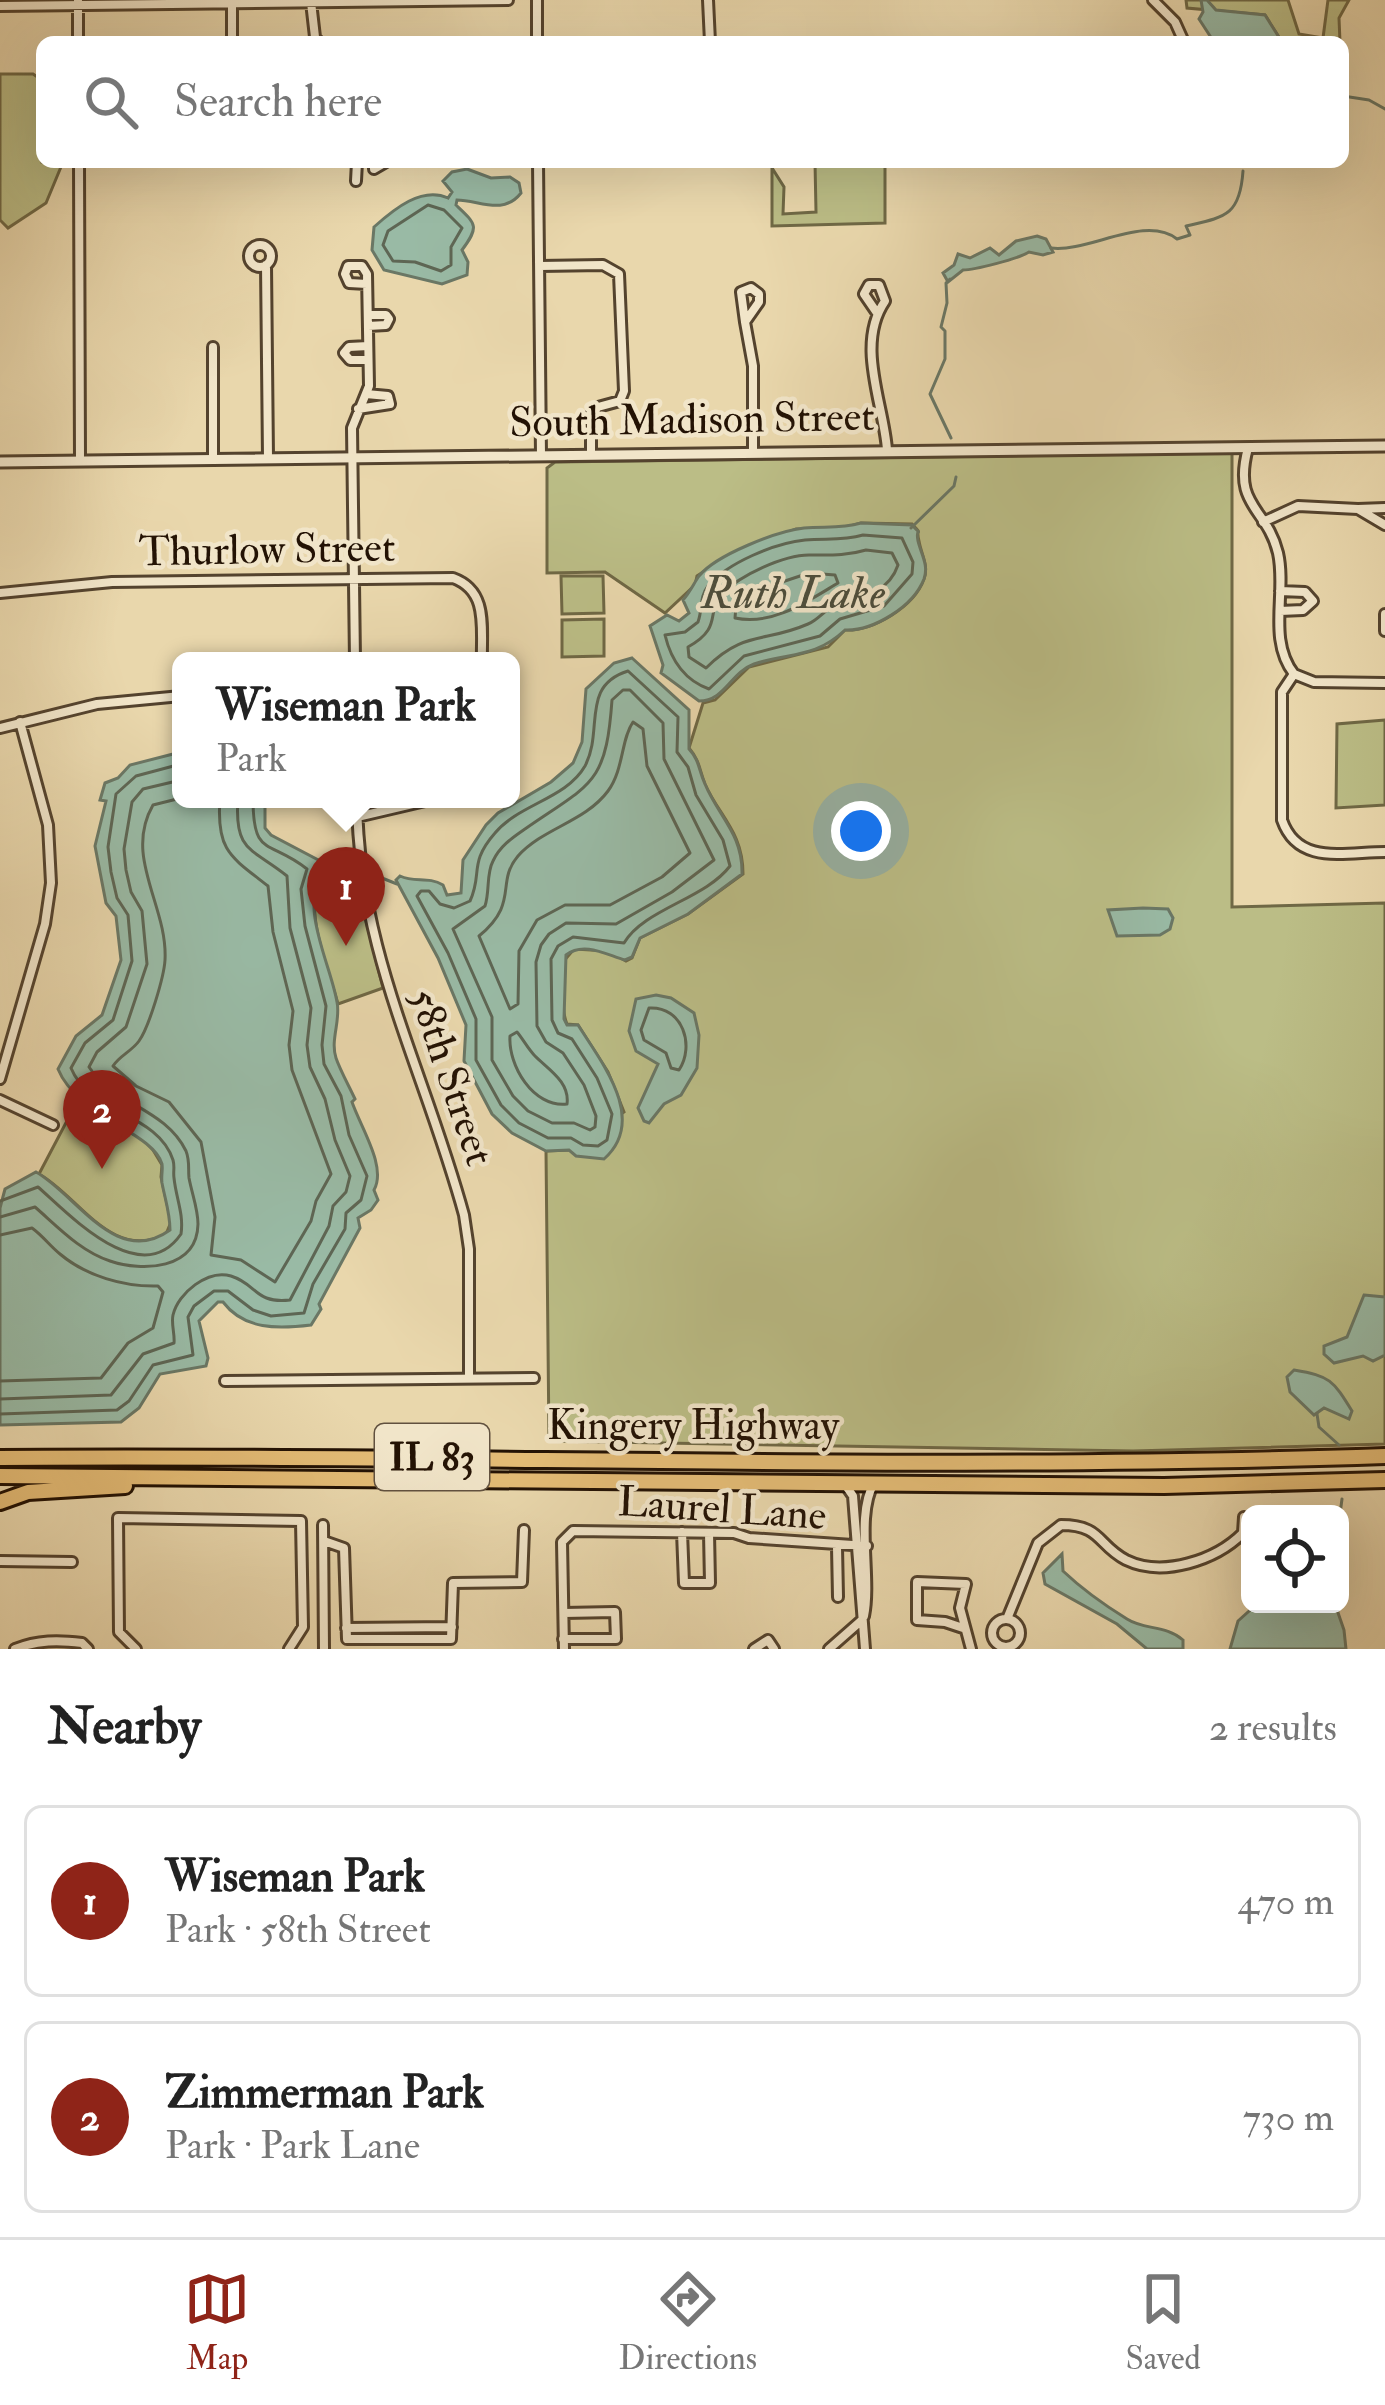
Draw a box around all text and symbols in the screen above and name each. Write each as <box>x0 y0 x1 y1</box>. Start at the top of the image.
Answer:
search box <box>36 36 1349 168</box>
icon: search <box>78 69 144 135</box>
text: Search here <box>174 74 382 130</box>
street label: South Madison Street <box>509 391 875 449</box>
street label: Thurlow Street <box>138 522 396 578</box>
water label: Ruth Lake <box>700 566 886 622</box>
popup <box>172 652 520 808</box>
text: Wiseman Park <box>216 678 476 734</box>
text: Park <box>216 734 287 783</box>
your location <box>831 801 891 861</box>
pin: 1 <box>307 847 385 946</box>
street label: 58th Street <box>396 982 506 1172</box>
pin: 2 <box>63 1070 141 1169</box>
street label: Kingery Highway <box>547 1400 840 1452</box>
road number: IL 83 <box>375 1424 489 1490</box>
street label: Laurel Lane <box>616 1476 828 1542</box>
map controls <box>1241 1505 1349 1613</box>
button: locate <box>1241 1505 1349 1613</box>
text: Nearby <box>48 1695 201 1759</box>
text: 2 results <box>1209 1703 1337 1752</box>
text: Wiseman Park <box>165 1849 425 1905</box>
text: 1 <box>83 1877 97 1926</box>
text: 470 m <box>1238 1877 1334 1926</box>
text: Park · 58th Street <box>165 1905 431 1954</box>
text: Zimmerman Park <box>165 2065 484 2121</box>
text: 2 <box>80 2093 100 2142</box>
text: 730 m <box>1243 2093 1334 2142</box>
text: Park · Park Lane <box>165 2121 420 2170</box>
tab: Map <box>184 2266 250 2379</box>
tab: Directions <box>619 2266 757 2379</box>
tab: Saved <box>1125 2266 1201 2379</box>

